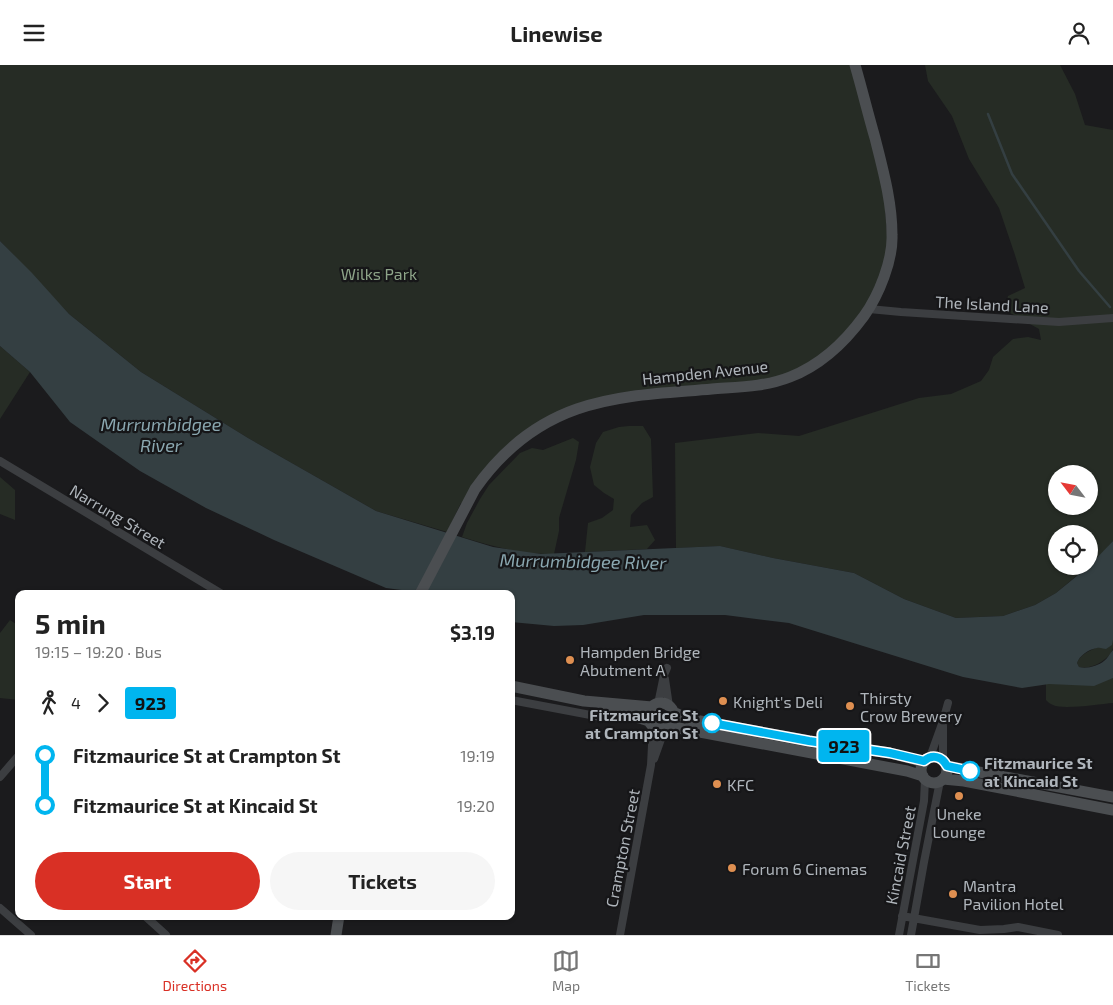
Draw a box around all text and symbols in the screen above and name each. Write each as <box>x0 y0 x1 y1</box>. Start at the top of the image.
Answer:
icon: menu <box>20 19 48 47</box>
icon: person <box>1065 19 1093 47</box>
text: Linewise <box>510 20 603 46</box>
park label: Wilks Park <box>341 264 417 283</box>
street label: The Island Lane <box>935 292 1049 316</box>
street label: Hampden Avenue <box>641 356 769 388</box>
water label: Murrumbidgee River <box>101 413 222 456</box>
north arrow <box>1048 465 1098 515</box>
map controls <box>1048 465 1098 575</box>
street label: Narrung Street <box>67 480 169 552</box>
button: locate <box>1048 525 1098 575</box>
water label: Murrumbidgee River <box>499 549 667 573</box>
text: 5 min <box>35 606 106 640</box>
text: $3.19 <box>450 621 495 644</box>
text: 19:15 – 19:20 · Bus <box>35 642 162 661</box>
place label: Hampden Bridge Abutment A <box>580 642 700 679</box>
marker: Hampden Bridge Abutment A <box>564 654 576 666</box>
place label: Thirsty Crow Brewery <box>860 688 963 725</box>
icon: walk <box>35 689 63 717</box>
icon: forward <box>89 689 117 717</box>
text: 923 <box>135 692 166 714</box>
place label: Knight's Deli <box>733 692 823 711</box>
text: 4 <box>71 693 81 712</box>
marker: Knight's Deli <box>717 695 729 707</box>
marker: Thirsty Crow Brewery <box>844 700 856 712</box>
place label: Fitzmaurice St at Crampton St <box>585 705 698 742</box>
marker: Fitzmaurice St at Crampton St <box>702 713 722 733</box>
line badge: 923 <box>815 730 873 762</box>
text: 923 <box>828 735 860 757</box>
text: Fitzmaurice St at Crampton St <box>73 744 340 767</box>
text: 19:19 <box>460 746 495 765</box>
place label: Fitzmaurice St at Kincaid St <box>984 753 1093 790</box>
marker: Fitzmaurice St at Kincaid St <box>960 761 980 781</box>
place label: KFC <box>727 775 754 794</box>
marker: KFC <box>711 778 723 790</box>
street label: Crampton Street <box>601 787 643 909</box>
marker: Uneke Lounge <box>953 790 965 802</box>
text: Fitzmaurice St at Kincaid St <box>73 794 318 817</box>
text: 19:20 <box>457 796 495 815</box>
street label: Kincaid Street <box>881 804 919 906</box>
place label: Uneke Lounge <box>932 804 986 841</box>
button: Start <box>35 852 260 910</box>
button: Tickets <box>270 852 495 910</box>
place label: Forum 6 Cinemas <box>742 859 867 878</box>
marker: Forum 6 Cinemas <box>726 862 738 874</box>
place label: Mantra Pavilion Hotel <box>963 876 1064 913</box>
marker: Mantra Pavilion Hotel <box>947 888 959 900</box>
tab: Directions <box>162 947 227 994</box>
tab: Map <box>552 947 580 994</box>
tab: Tickets <box>905 947 950 994</box>

